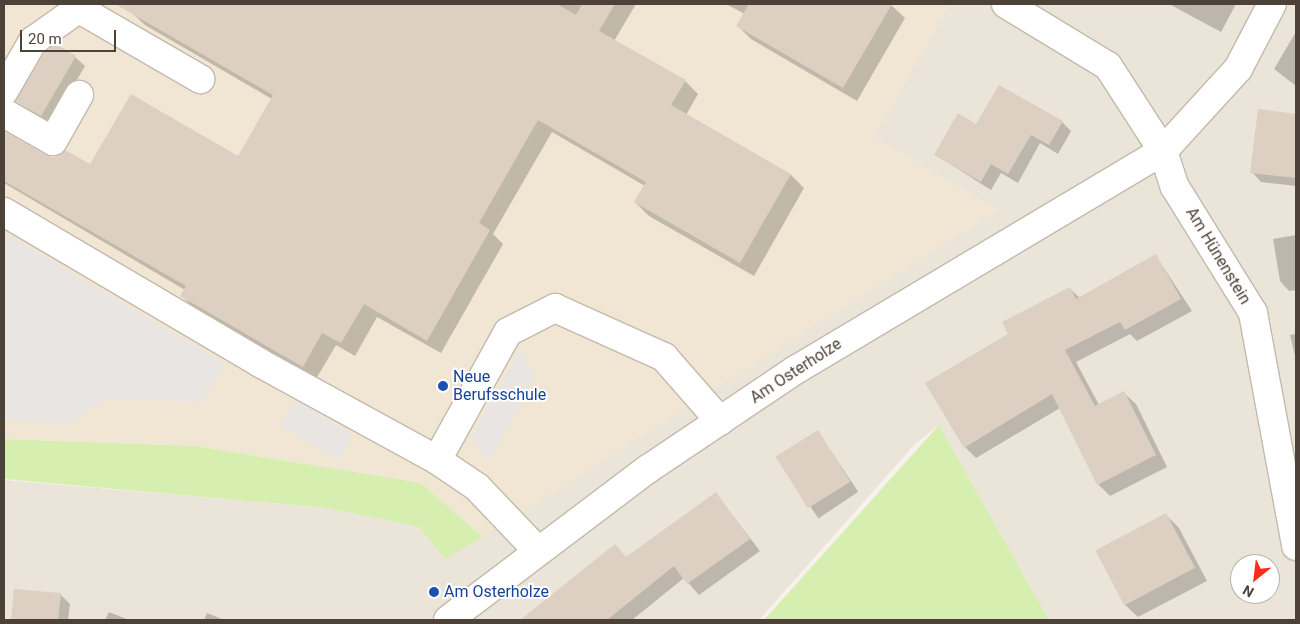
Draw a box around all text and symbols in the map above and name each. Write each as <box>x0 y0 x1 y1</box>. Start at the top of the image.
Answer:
scale bar <box>22 20 119 52</box>
text: 20 m <box>28 30 62 48</box>
street label: Am Hünenstein <box>1182 204 1254 308</box>
street label: Am Osterholze <box>747 334 845 408</box>
place label: Neue Berufsschule <box>453 367 546 405</box>
marker: Neue Berufsschule <box>437 380 449 392</box>
north arrow <box>1230 554 1280 604</box>
place label: Am Osterholze <box>444 582 549 602</box>
text: N <box>1240 582 1256 601</box>
marker: Am Osterholze <box>428 586 440 598</box>

